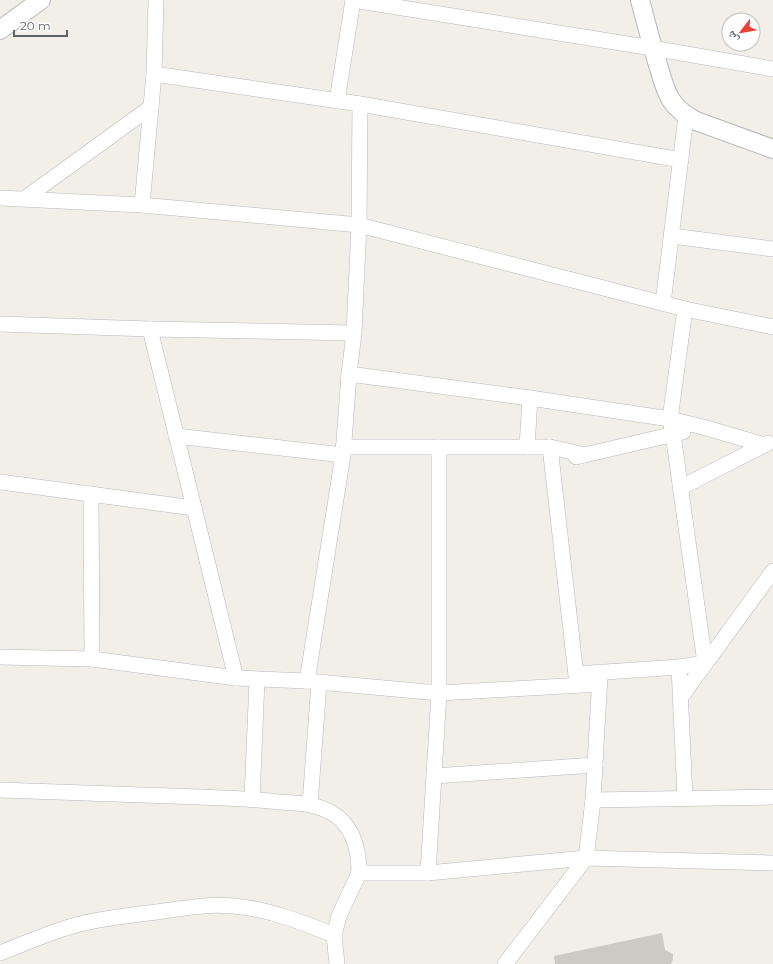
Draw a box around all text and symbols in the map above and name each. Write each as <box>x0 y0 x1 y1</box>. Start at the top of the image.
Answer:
scale bar <box>14 12 67 38</box>
north arrow <box>721 12 761 52</box>
text: 20 m <box>20 18 51 33</box>
text: ش <box>723 28 742 46</box>

